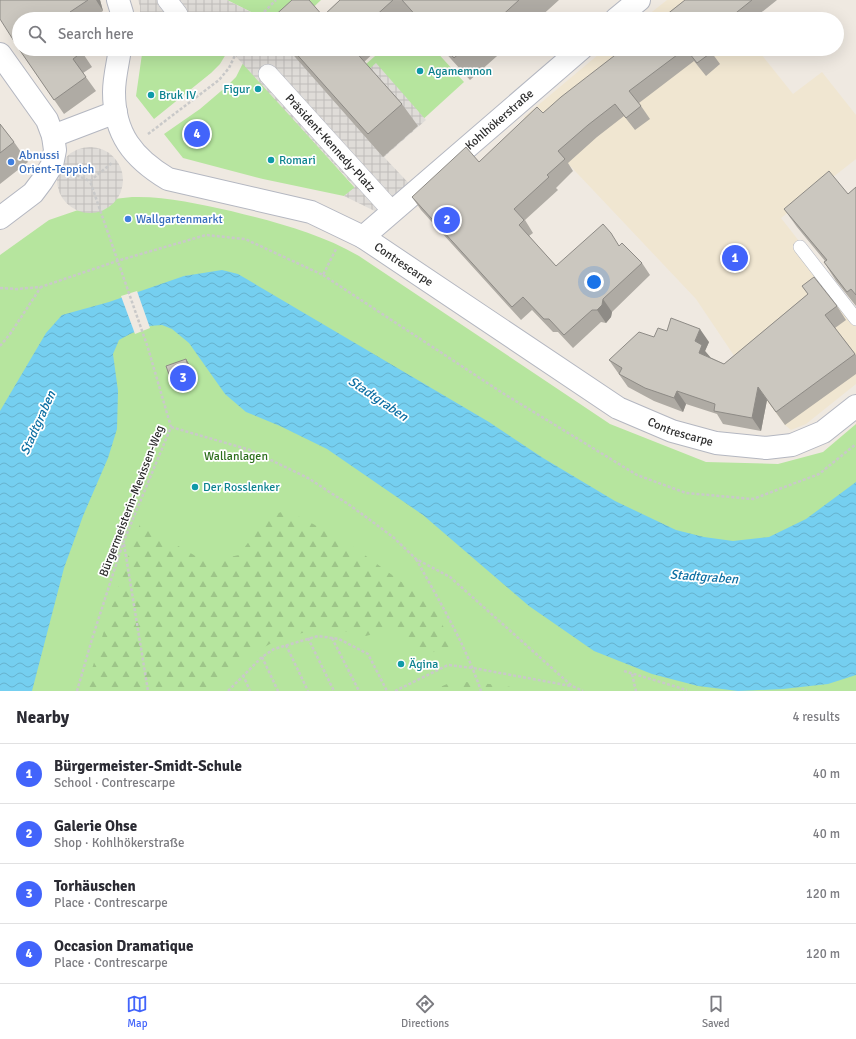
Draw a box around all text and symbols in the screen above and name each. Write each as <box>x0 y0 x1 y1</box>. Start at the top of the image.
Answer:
search box <box>12 12 844 56</box>
icon: search <box>26 23 48 45</box>
text: Search here <box>58 25 134 43</box>
place label: Agamemnon <box>428 64 492 79</box>
marker: Agamemnon <box>415 66 425 76</box>
place label: Figur <box>223 82 251 97</box>
marker: Figur <box>253 84 263 94</box>
street label: Kohlhökerstraße <box>462 86 537 153</box>
place label: Bruk IV <box>159 88 196 103</box>
marker: Bruk IV <box>146 90 156 100</box>
street label: Präsident-Kennedy-Platz <box>282 91 379 195</box>
pin: 4 <box>184 119 210 149</box>
place label: Abnussi Orient-Teppich <box>19 148 94 177</box>
place label: Romari <box>279 153 316 168</box>
marker: Romari <box>266 155 276 165</box>
marker: Abnussi Orient-Teppich <box>6 157 16 167</box>
pin: 2 <box>434 205 460 235</box>
place label: Wallgartenmarkt <box>136 212 223 227</box>
marker: Wallgartenmarkt <box>123 214 133 224</box>
street label: Contrescarpe <box>371 239 436 290</box>
pin: 1 <box>722 243 748 273</box>
your location <box>584 272 604 292</box>
pin: 3 <box>170 363 196 393</box>
water label: Stadtgraben <box>345 373 412 425</box>
water label: Stadtgraben <box>17 388 60 457</box>
street label: Contrescarpe <box>645 414 715 449</box>
street label: Bürgermeisterin-Mevissen-Weg <box>96 423 168 579</box>
park label: Wallanlagen <box>204 449 268 464</box>
place label: Der Rosslenker <box>203 480 280 495</box>
marker: Der Rosslenker <box>190 482 200 492</box>
water label: Stadtgraben <box>669 567 740 587</box>
place label: Ägina <box>409 657 438 672</box>
marker: Ägina <box>396 659 406 669</box>
text: Nearby <box>16 707 69 728</box>
text: 4 results <box>792 709 840 725</box>
text: Bürgermeister-Smidt-Schule <box>54 757 242 775</box>
text: 1 <box>25 766 33 782</box>
text: 40 m <box>813 766 840 782</box>
text: School · Contrescarpe <box>54 775 175 791</box>
text: Galerie Ohse <box>54 817 137 835</box>
text: 2 <box>25 826 33 842</box>
text: 40 m <box>813 826 840 842</box>
text: Shop · Kohlhökerstraße <box>54 835 184 851</box>
text: Torhäuschen <box>54 877 136 895</box>
text: 3 <box>25 886 33 902</box>
text: 120 m <box>806 886 840 902</box>
text: Place · Contrescarpe <box>54 895 168 911</box>
text: Occasion Dramatique <box>54 937 193 955</box>
text: 4 <box>25 946 33 962</box>
text: 120 m <box>806 946 840 962</box>
text: Place · Contrescarpe <box>54 955 168 971</box>
tab: Map <box>126 993 148 1030</box>
tab: Directions <box>401 993 449 1030</box>
tab: Saved <box>702 993 730 1030</box>

